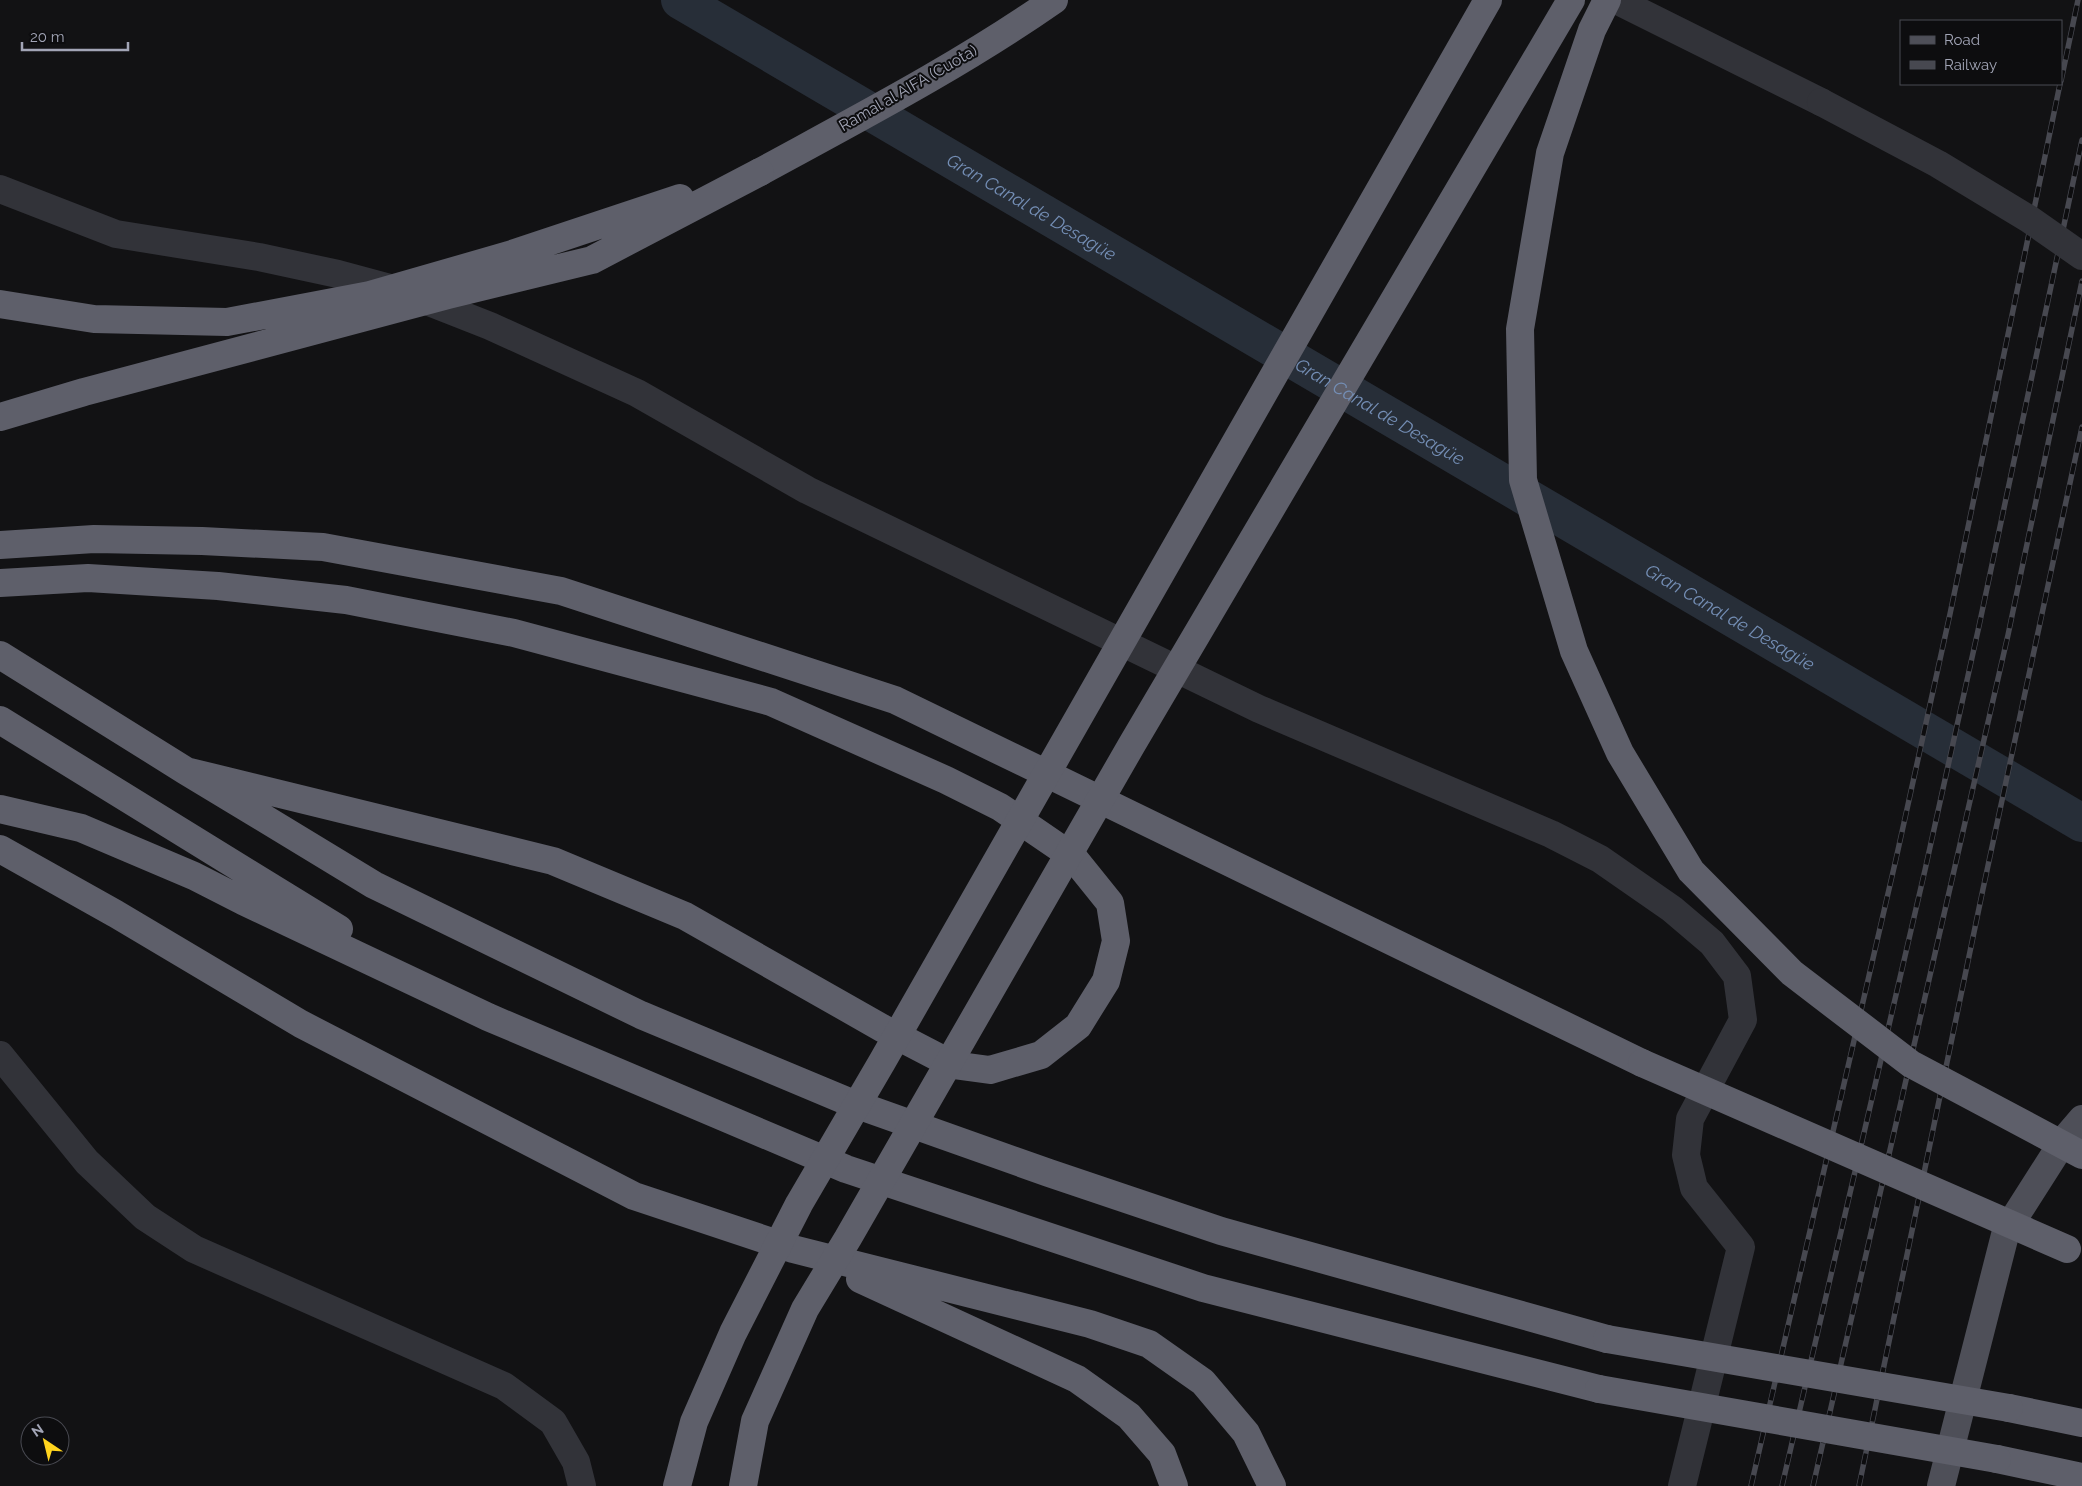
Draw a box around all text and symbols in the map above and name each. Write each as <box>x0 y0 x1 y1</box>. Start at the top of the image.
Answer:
scale bar <box>22 20 129 52</box>
legend <box>1900 20 2062 85</box>
text: 20 m <box>30 28 65 46</box>
text: Road <box>1944 31 1980 49</box>
street label: Ramal al AIFA (Cuota) <box>836 41 980 135</box>
text: Railway <box>1944 56 1997 74</box>
water label: Gran Canal de Desagüe <box>944 149 1120 265</box>
water label: Gran Canal de Desagüe <box>1292 353 1469 469</box>
water label: Gran Canal de Desagüe <box>1642 559 1819 675</box>
north arrow <box>20 1416 70 1466</box>
text: N <box>29 1421 47 1440</box>

